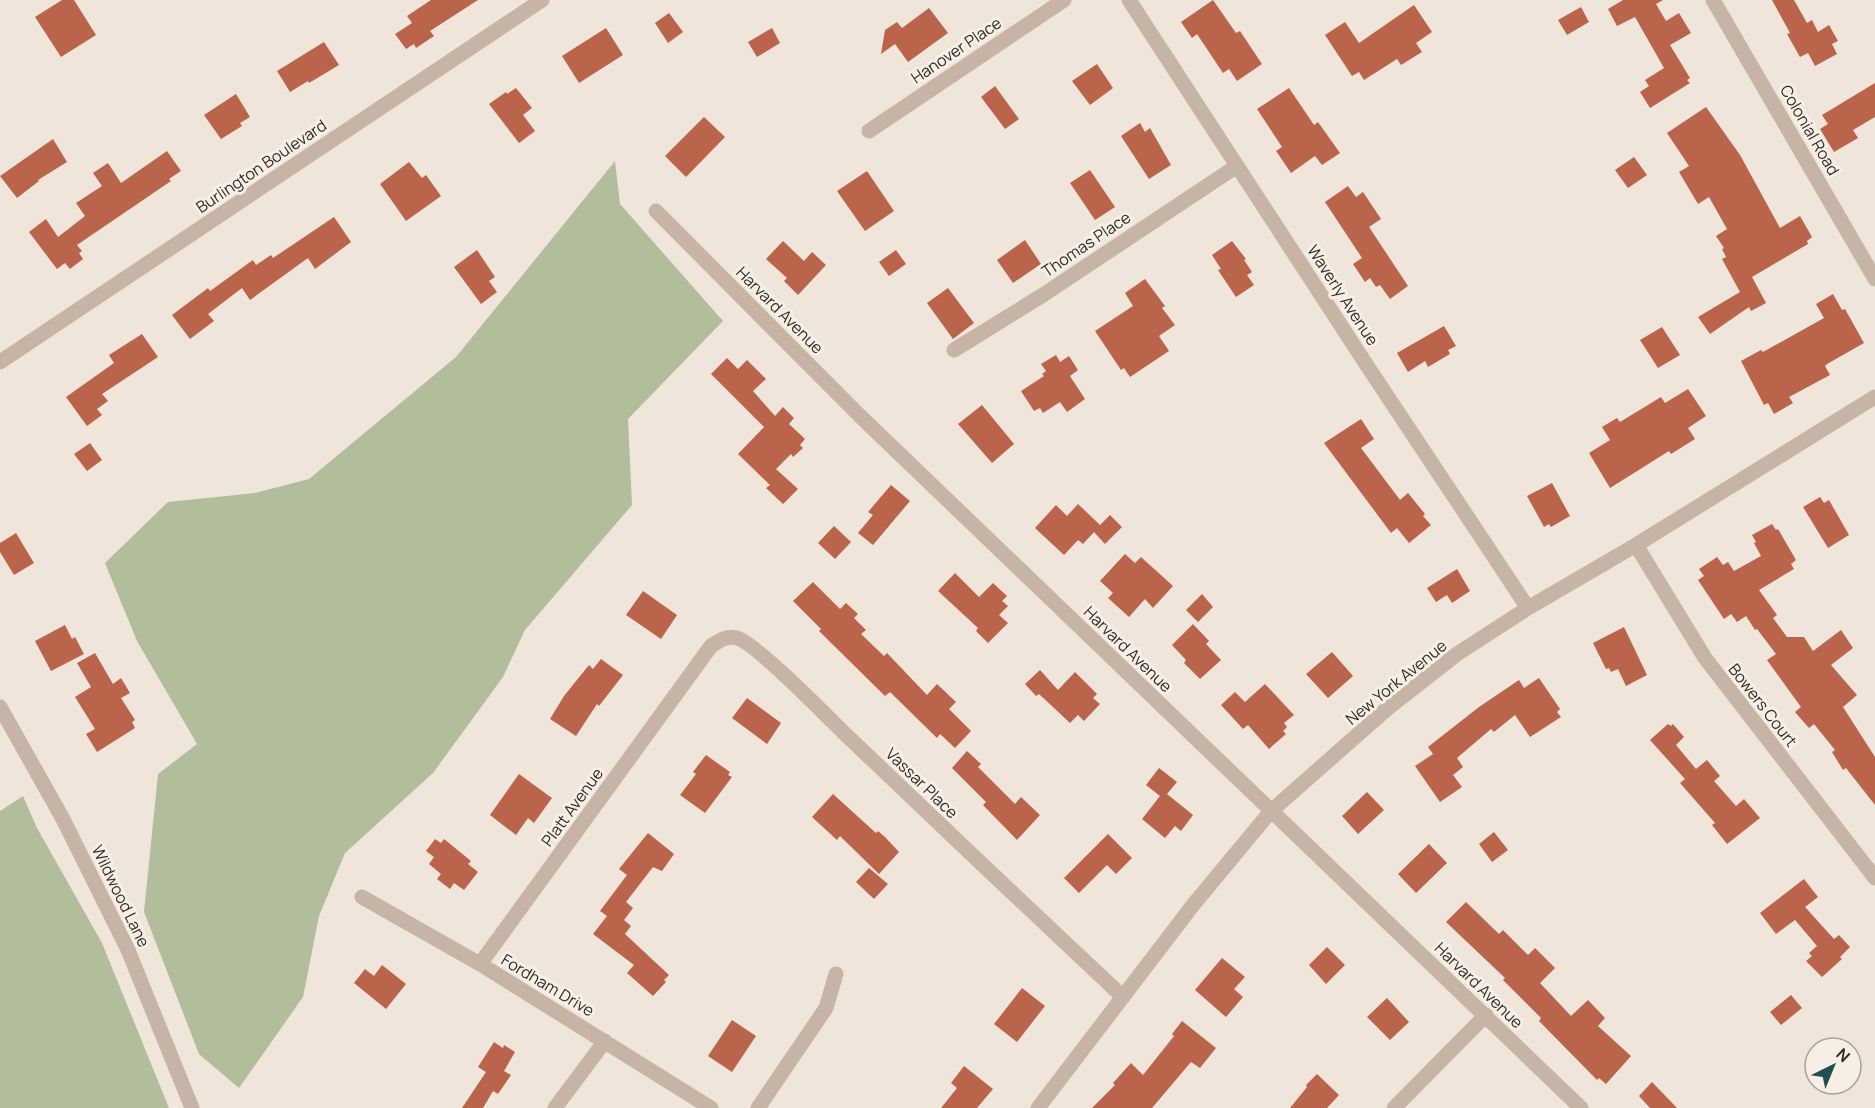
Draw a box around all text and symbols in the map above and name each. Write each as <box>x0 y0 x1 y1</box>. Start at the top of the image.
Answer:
street label: Hanover Place <box>906 12 1006 88</box>
street label: Colonial Road <box>1775 81 1845 179</box>
street label: Burlington Boulevard <box>191 114 331 218</box>
street label: Thomas Place <box>1037 206 1135 282</box>
street label: Waverly Avenue <box>1302 240 1384 350</box>
street label: Harvard Avenue <box>731 261 829 359</box>
street label: Harvard Avenue <box>1079 601 1177 697</box>
street label: New York Avenue <box>1341 634 1451 730</box>
street label: Bowers Court <box>1724 659 1802 751</box>
street label: Vassar Place <box>881 743 963 823</box>
street label: Platt Avenue <box>536 763 608 851</box>
street label: Wildwood Lane <box>87 841 155 951</box>
street label: Harvard Avenue <box>1430 937 1528 1033</box>
street label: Fordham Drive <box>497 949 599 1021</box>
north arrow <box>1803 1036 1863 1096</box>
text: N <box>1832 1043 1855 1067</box>

